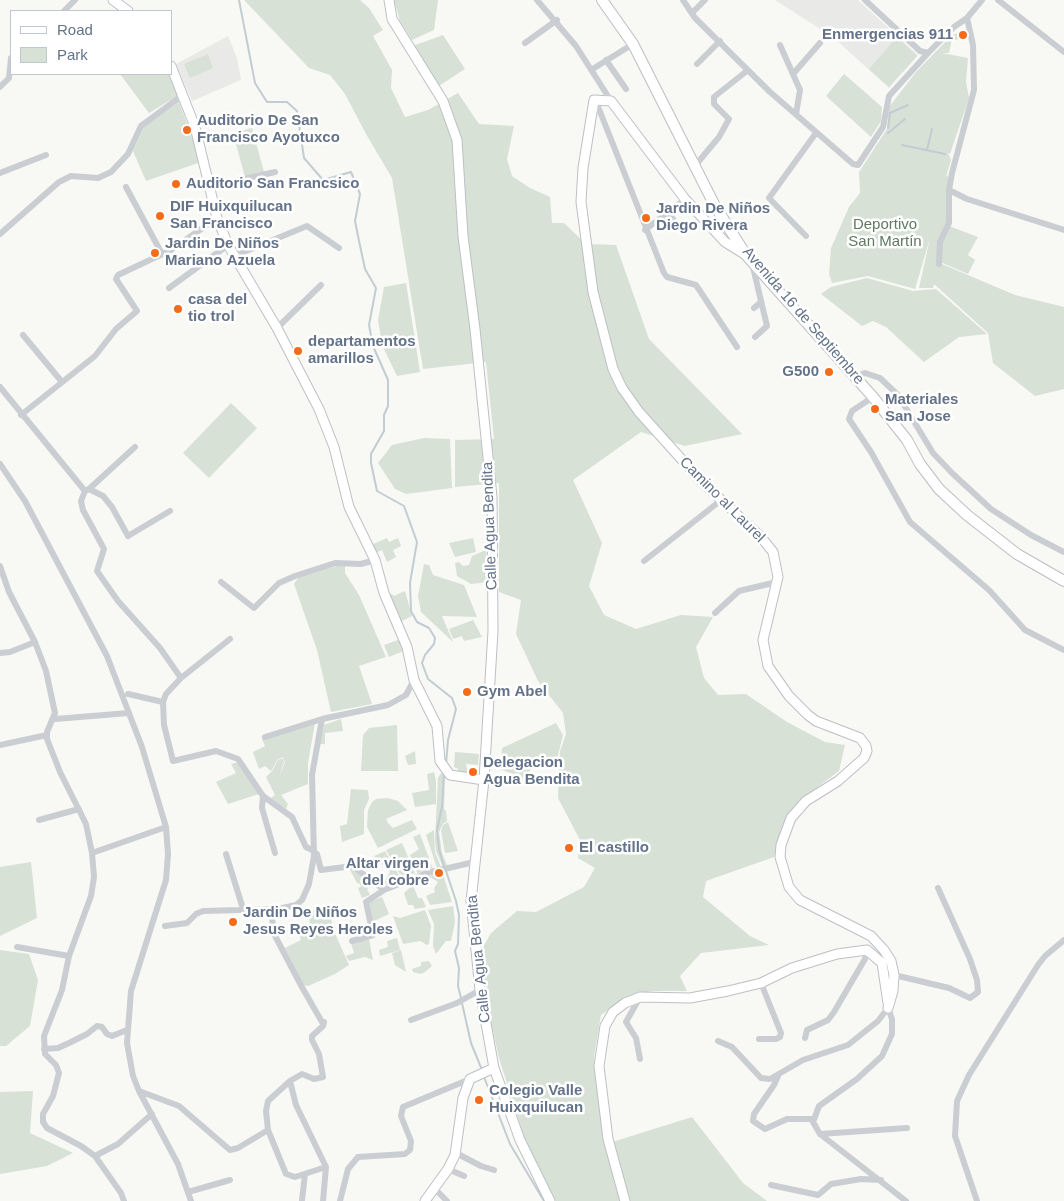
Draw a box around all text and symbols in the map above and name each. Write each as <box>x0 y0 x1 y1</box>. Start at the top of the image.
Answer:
legend <box>10 10 172 75</box>
text: Road <box>57 21 93 38</box>
place label: Enmergencias 911 <box>822 26 953 44</box>
marker: Enmergencias 911 <box>957 29 969 41</box>
text: Park <box>57 46 88 63</box>
place label: Auditorio De San Francisco Ayotuxco <box>197 112 340 147</box>
marker: Auditorio De San Francisco Ayotuxco <box>181 124 193 136</box>
place label: Auditorio San Francsico <box>186 175 359 193</box>
marker: Auditorio San Francsico <box>170 178 182 190</box>
place label: DIF Huixquilucan San Francisco <box>170 198 293 233</box>
place label: Jardin De Niños Diego Rivera <box>656 200 770 235</box>
marker: DIF Huixquilucan San Francisco <box>154 210 166 222</box>
marker: Jardin De Niños Diego Rivera <box>640 212 652 224</box>
park label: Deportivo San Martín <box>848 216 922 251</box>
place label: Jardin De Niños Mariano Azuela <box>165 235 279 270</box>
street label: Avenida 16 de Septiembre <box>738 243 868 389</box>
marker: Jardin De Niños Mariano Azuela <box>149 247 161 259</box>
place label: casa del tio trol <box>188 291 247 326</box>
marker: casa del tio trol <box>172 303 184 315</box>
place label: departamentos amarillos <box>308 333 416 368</box>
marker: departamentos amarillos <box>292 345 304 357</box>
place label: G500 <box>782 363 819 381</box>
marker: G500 <box>823 366 835 378</box>
place label: Materiales San Jose <box>885 391 958 426</box>
marker: Materiales San Jose <box>869 403 881 415</box>
street label: Camino al Laurel <box>676 454 768 546</box>
street label: Calle Agua Bendita <box>479 462 501 590</box>
place label: Gym Abel <box>477 683 547 701</box>
marker: Gym Abel <box>461 686 473 698</box>
place label: Delegacion Agua Bendita <box>483 754 580 789</box>
marker: Delegacion Agua Bendita <box>467 766 479 778</box>
place label: El castillo <box>579 839 649 857</box>
marker: El castillo <box>563 842 575 854</box>
place label: Altar virgen del cobre <box>346 855 429 890</box>
marker: Altar virgen del cobre <box>433 867 445 879</box>
street label: Calle Agua Bendita <box>463 894 495 1024</box>
place label: Jardin De Niños Jesus Reyes Heroles <box>243 904 393 939</box>
marker: Jardin De Niños Jesus Reyes Heroles <box>227 916 239 928</box>
place label: Colegio Valle Huixquilucan <box>489 1082 583 1117</box>
marker: Colegio Valle Huixquilucan <box>473 1094 485 1106</box>

